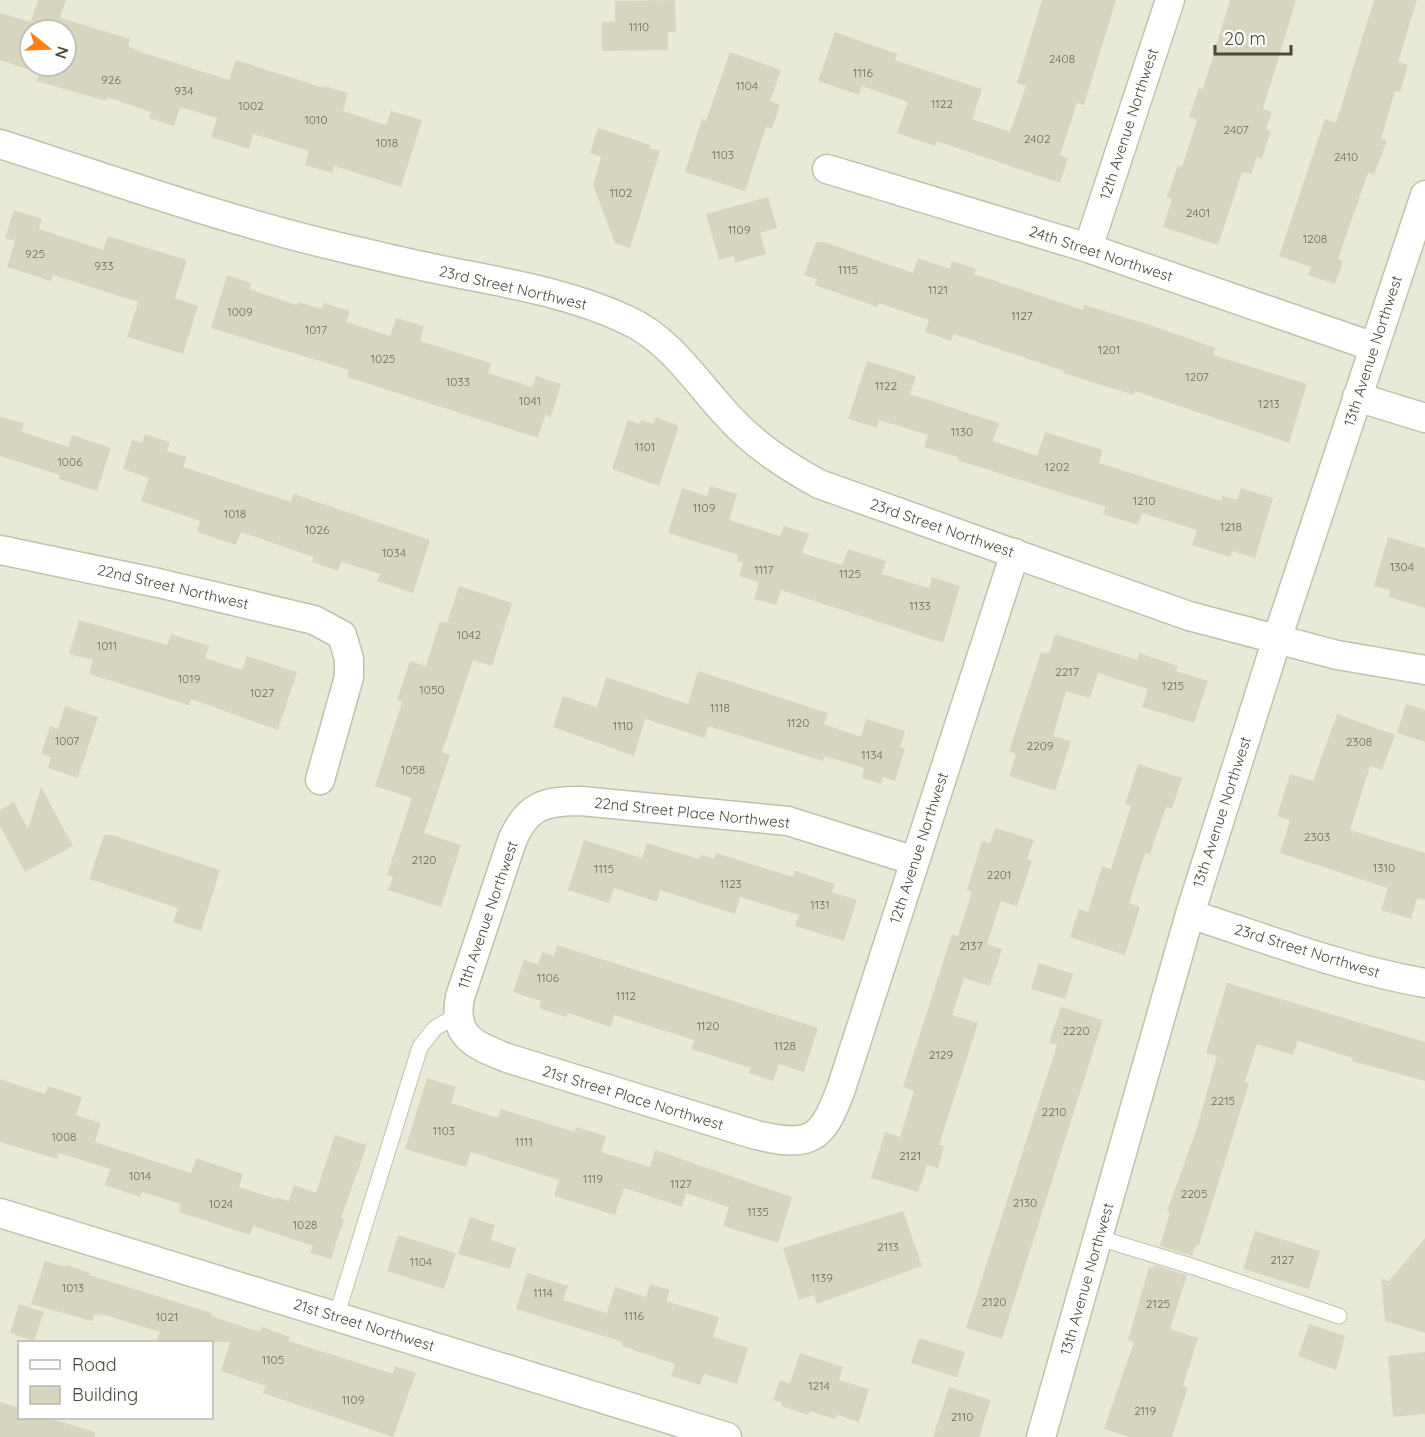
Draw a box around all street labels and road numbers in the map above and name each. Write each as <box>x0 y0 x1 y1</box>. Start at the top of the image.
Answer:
street label: 12th Avenue Northwest <box>1095 46 1162 202</box>
street label: 24th Street Northwest <box>1027 221 1175 286</box>
street label: 23rd Street Northwest <box>437 261 589 314</box>
street label: 13th Avenue Northwest <box>1339 273 1406 429</box>
street label: 23rd Street Northwest <box>868 494 1017 561</box>
street label: 22nd Street Northwest <box>96 560 251 613</box>
street label: 13th Avenue Northwest <box>1188 734 1255 890</box>
street label: 12th Avenue Northwest <box>885 770 952 926</box>
street label: 22nd Street Place Northwest <box>593 793 791 832</box>
street label: 11th Avenue Northwest <box>453 838 522 991</box>
street label: 23rd Street Northwest <box>1232 919 1382 982</box>
street label: 21st Street Place Northwest <box>540 1061 726 1134</box>
street label: 13th Avenue Northwest <box>1056 1200 1117 1357</box>
street label: 21st Street Northwest <box>291 1294 437 1355</box>

